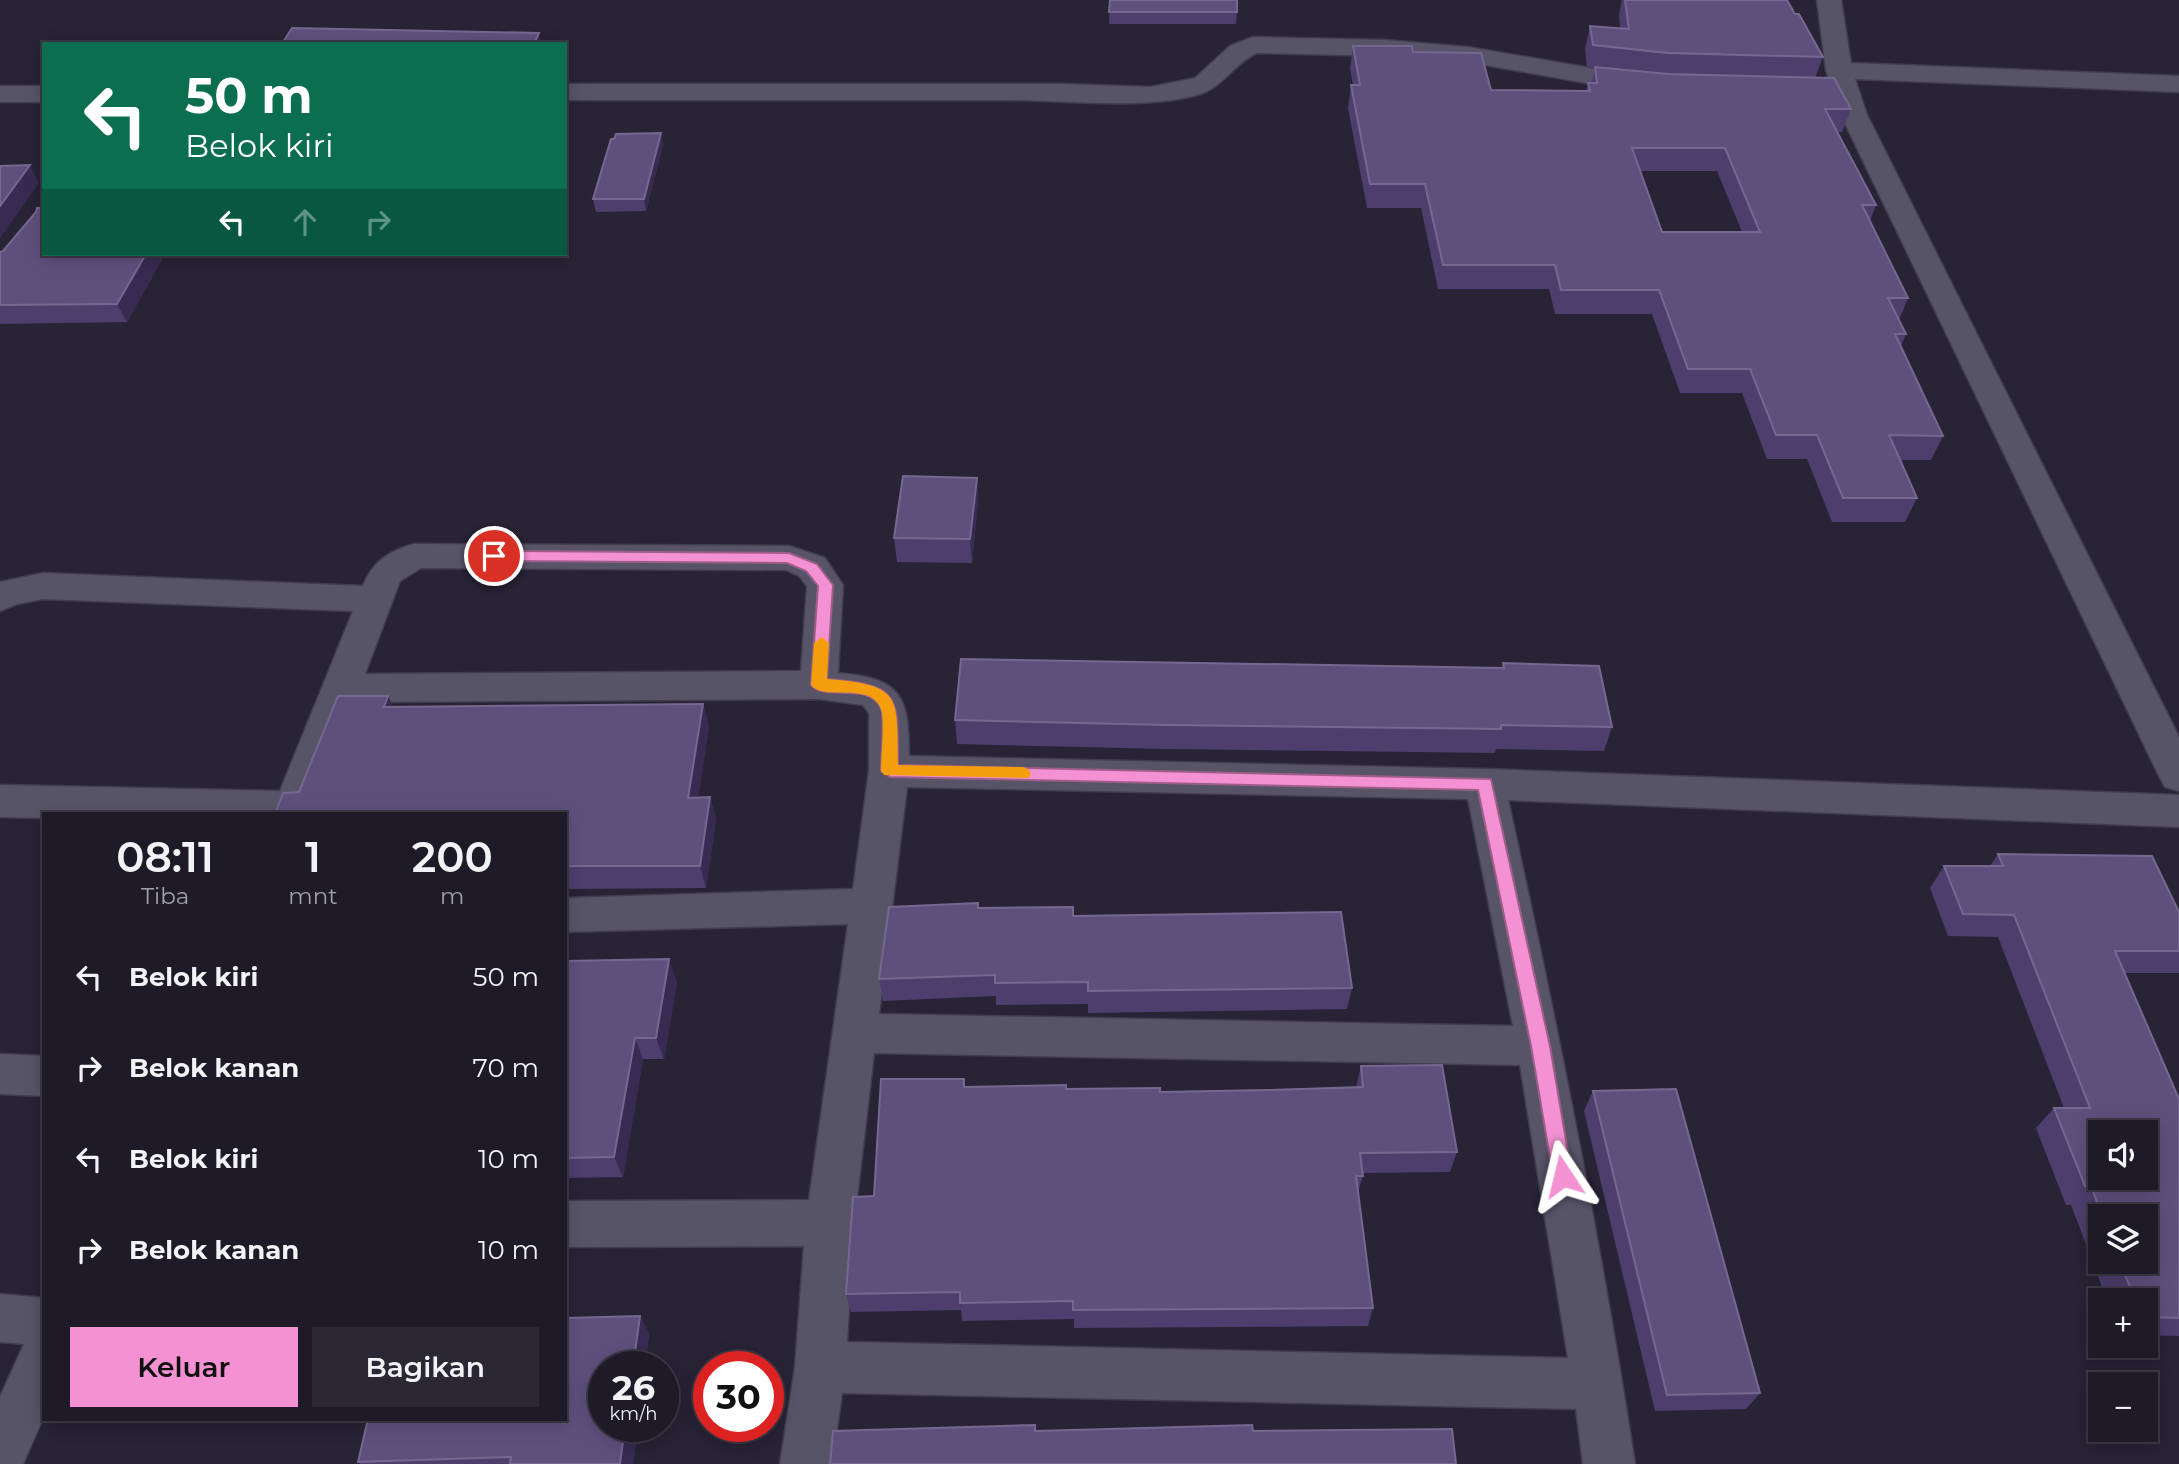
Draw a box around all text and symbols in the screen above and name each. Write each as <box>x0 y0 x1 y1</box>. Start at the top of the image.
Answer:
text: 50 m <box>185 66 313 125</box>
icon: left <box>70 70 161 161</box>
text: Belok kiri <box>185 126 334 165</box>
icon: left <box>213 203 251 241</box>
icon: ahead <box>286 203 324 241</box>
icon: right <box>359 203 397 241</box>
pin <box>464 526 524 586</box>
icon: arrive <box>475 537 513 575</box>
text: 08:11 <box>116 831 214 883</box>
text: 1 <box>305 831 321 883</box>
text: 200 <box>412 831 493 883</box>
text: Tiba <box>141 882 189 910</box>
text: mnt <box>288 882 338 910</box>
text: m <box>440 882 465 910</box>
icon: left <box>70 958 108 996</box>
text: Belok kiri <box>129 961 258 993</box>
text: 50 m <box>473 961 539 993</box>
icon: right <box>70 1049 108 1087</box>
text: Belok kanan <box>129 1052 299 1084</box>
text: 70 m <box>473 1052 539 1084</box>
map controls <box>2088 1120 2158 1442</box>
button: sound <box>2088 1120 2158 1190</box>
position arrow <box>1526 1139 1600 1213</box>
icon: left <box>70 1140 108 1178</box>
text: Belok kiri <box>129 1143 258 1175</box>
text: 10 m <box>478 1143 539 1175</box>
button: layers <box>2088 1204 2158 1274</box>
icon: right <box>70 1231 108 1269</box>
text: Belok kanan <box>129 1234 299 1266</box>
text: 10 m <box>478 1234 539 1266</box>
button: + <box>2088 1288 2158 1358</box>
button: Keluar <box>70 1327 298 1407</box>
button: Bagikan <box>312 1327 539 1407</box>
speed limit sign: 30 <box>693 1351 784 1442</box>
text: 26 <box>612 1366 655 1409</box>
button: − <box>2088 1372 2158 1442</box>
text: km/h <box>609 1403 658 1425</box>

